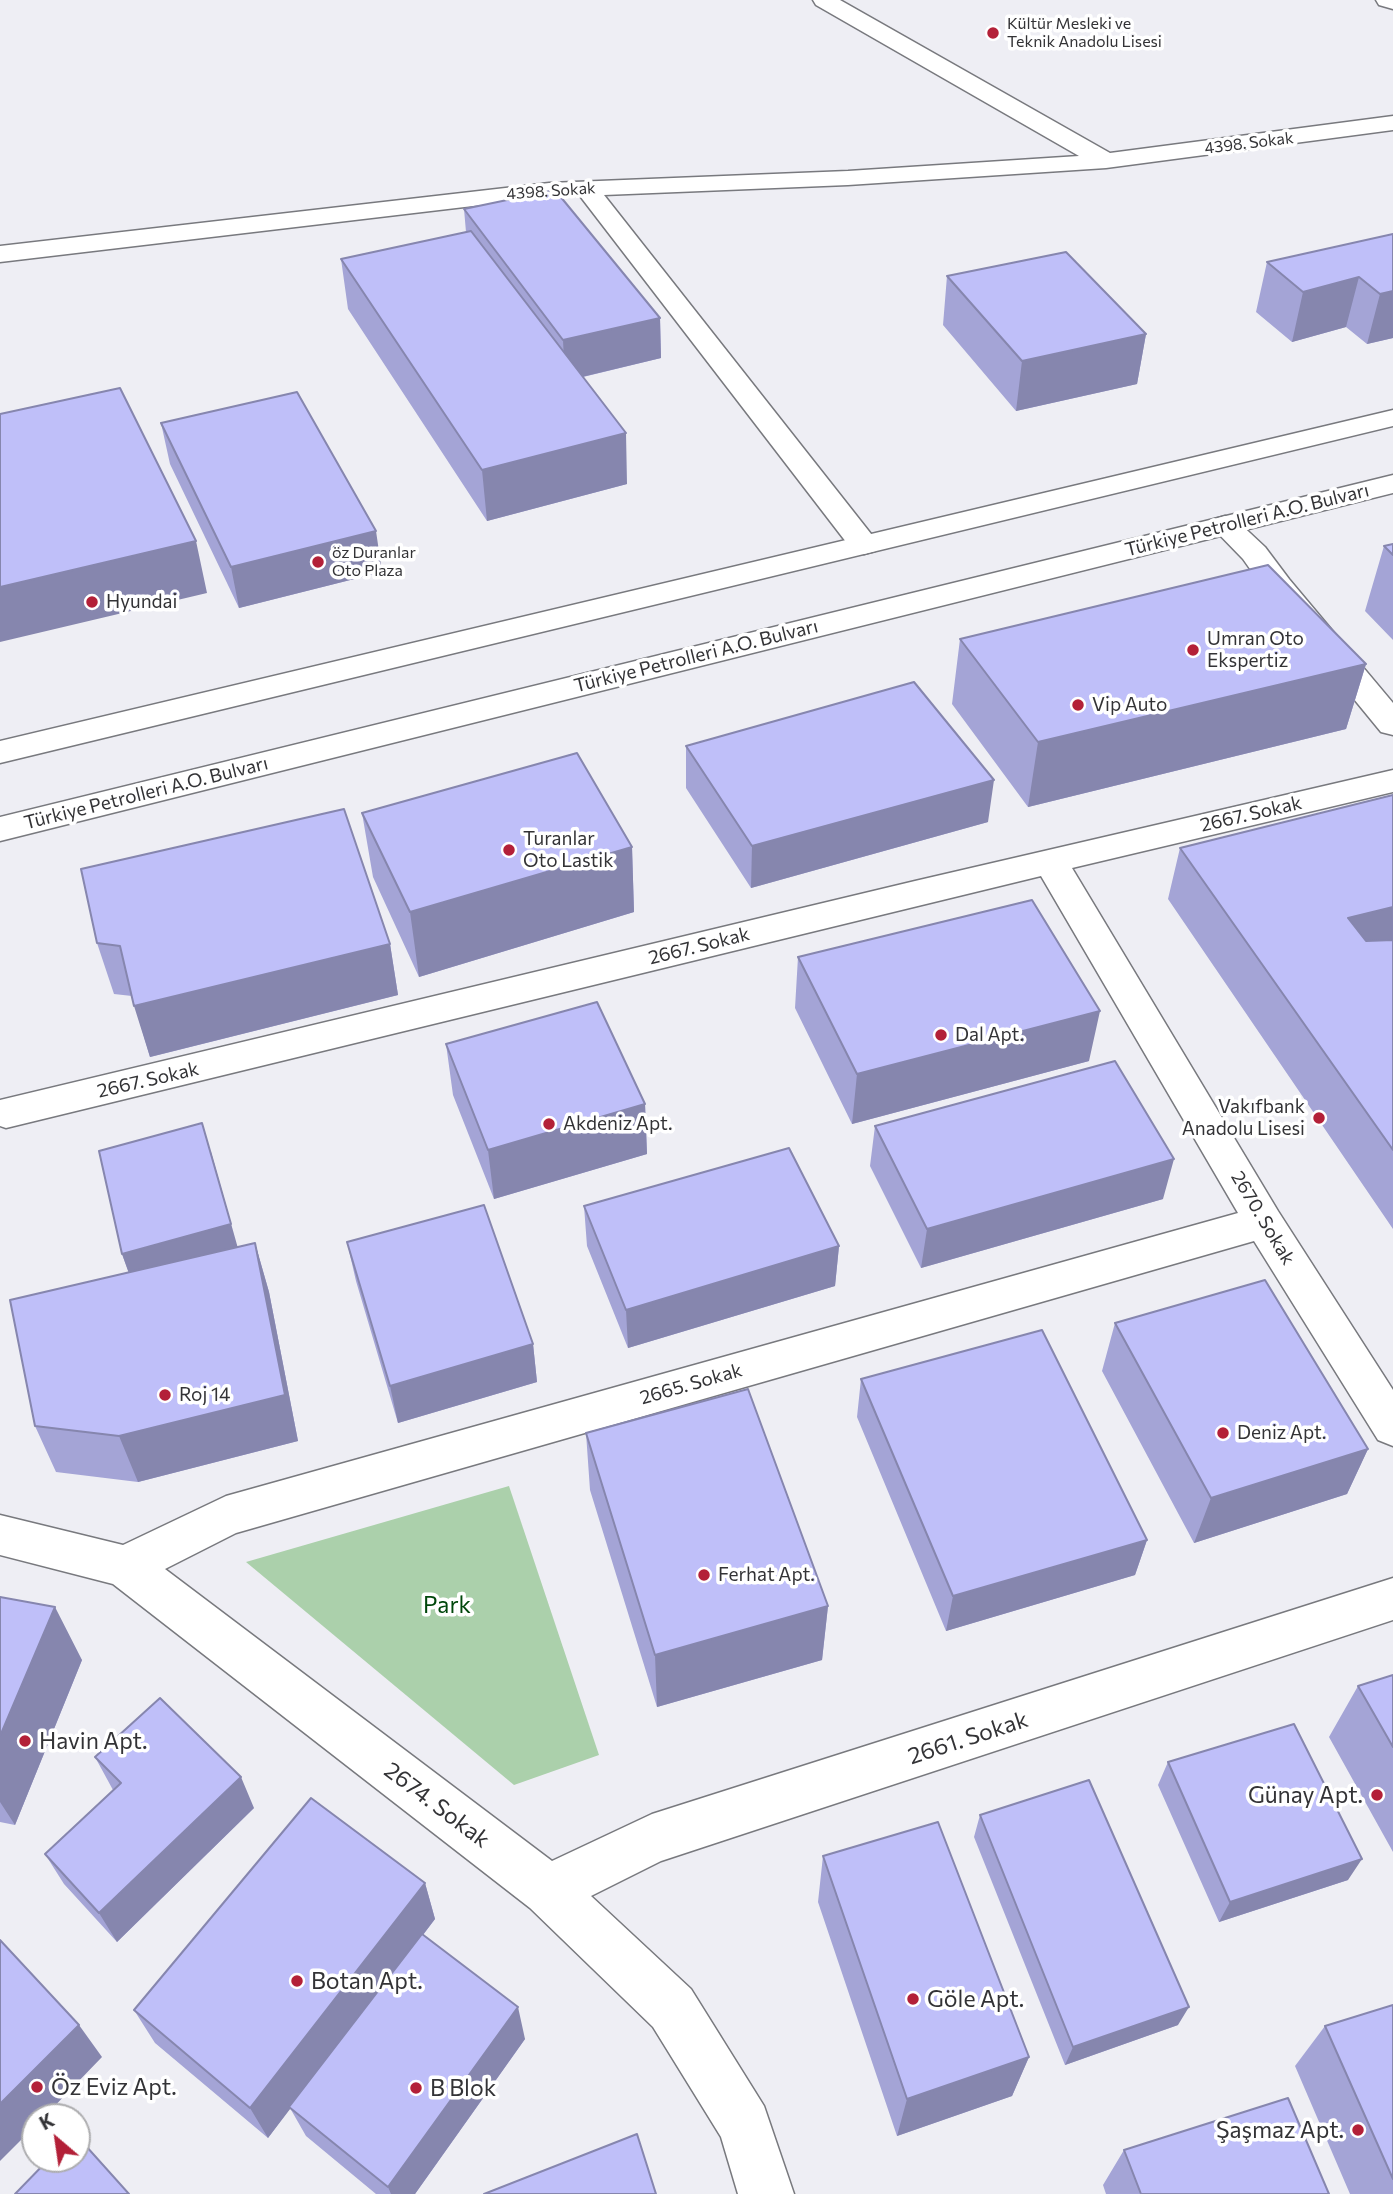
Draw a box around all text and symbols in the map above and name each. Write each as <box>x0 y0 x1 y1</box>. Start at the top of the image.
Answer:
place label: Kültür Mesleki ve Teknik Anadolu Lisesi <box>1007 14 1162 52</box>
marker: Kültür Mesleki ve Teknik Anadolu Lisesi <box>985 25 1001 41</box>
street label: 4398. Sokak <box>1203 128 1295 158</box>
street label: 4398. Sokak <box>506 178 596 204</box>
street label: Türkiye Petrolleri A.O. Bulvarı <box>1123 479 1371 561</box>
place label: öz Duranlar Oto Plaza <box>332 543 416 581</box>
marker: öz Duranlar Oto Plaza <box>310 554 326 570</box>
place label: Hyundai <box>106 591 177 613</box>
marker: Hyundai <box>84 594 100 610</box>
street label: Türkiye Petrolleri A.O. Bulvarı <box>572 615 820 697</box>
place label: Umran Oto Ekspertiz <box>1207 628 1304 672</box>
marker: Umran Oto Ekspertiz <box>1185 642 1201 658</box>
place label: Vip Auto <box>1092 694 1167 716</box>
marker: Vip Auto <box>1070 697 1086 713</box>
street label: Türkiye Petrolleri A.O. Bulvarı <box>22 752 270 834</box>
street label: 2667. Sokak <box>1198 791 1304 837</box>
place label: Turanlar Oto Lastik <box>523 828 614 872</box>
marker: Turanlar Oto Lastik <box>501 842 517 858</box>
street label: 2667. Sokak <box>646 922 752 970</box>
place label: Dal Apt. <box>955 1024 1024 1046</box>
marker: Dal Apt. <box>933 1027 949 1043</box>
street label: 2667. Sokak <box>95 1057 201 1103</box>
place label: Vakıfbank Anadolu Lisesi <box>1182 1096 1305 1140</box>
marker: Vakıfbank Anadolu Lisesi <box>1311 1110 1327 1126</box>
place label: Akdeniz Apt. <box>563 1113 672 1135</box>
marker: Akdeniz Apt. <box>541 1116 557 1132</box>
street label: 2670. Sokak <box>1226 1167 1300 1269</box>
street label: 2665. Sokak <box>637 1359 745 1409</box>
place label: Roj 14 <box>179 1384 230 1406</box>
marker: Roj 14 <box>157 1387 173 1403</box>
place label: Deniz Apt. <box>1237 1422 1326 1444</box>
marker: Deniz Apt. <box>1215 1425 1231 1441</box>
place label: Ferhat Apt. <box>718 1564 815 1586</box>
marker: Ferhat Apt. <box>696 1567 712 1583</box>
park label: Park <box>423 1591 471 1619</box>
street label: 2661. Sokak <box>905 1706 1031 1770</box>
place label: Havin Apt. <box>39 1727 147 1755</box>
marker: Havin Apt. <box>17 1733 33 1749</box>
street label: 2674. Sokak <box>379 1756 495 1854</box>
place label: Günay Apt. <box>1248 1781 1363 1809</box>
marker: Günay Apt. <box>1369 1787 1385 1803</box>
place label: Botan Apt. <box>311 1967 423 1995</box>
marker: Botan Apt. <box>289 1973 305 1989</box>
place label: Göle Apt. <box>927 1985 1024 2013</box>
marker: Göle Apt. <box>905 1991 921 2007</box>
place label: Öz Eviz Apt. <box>51 2073 177 2101</box>
place label: B Blok <box>430 2074 496 2102</box>
marker: Öz Eviz Apt. <box>29 2079 45 2095</box>
marker: B Blok <box>408 2080 424 2096</box>
north arrow <box>21 2103 91 2173</box>
text: K <box>35 2108 58 2134</box>
place label: Şaşmaz Apt. <box>1216 2116 1344 2144</box>
marker: Şaşmaz Apt. <box>1350 2122 1366 2138</box>

